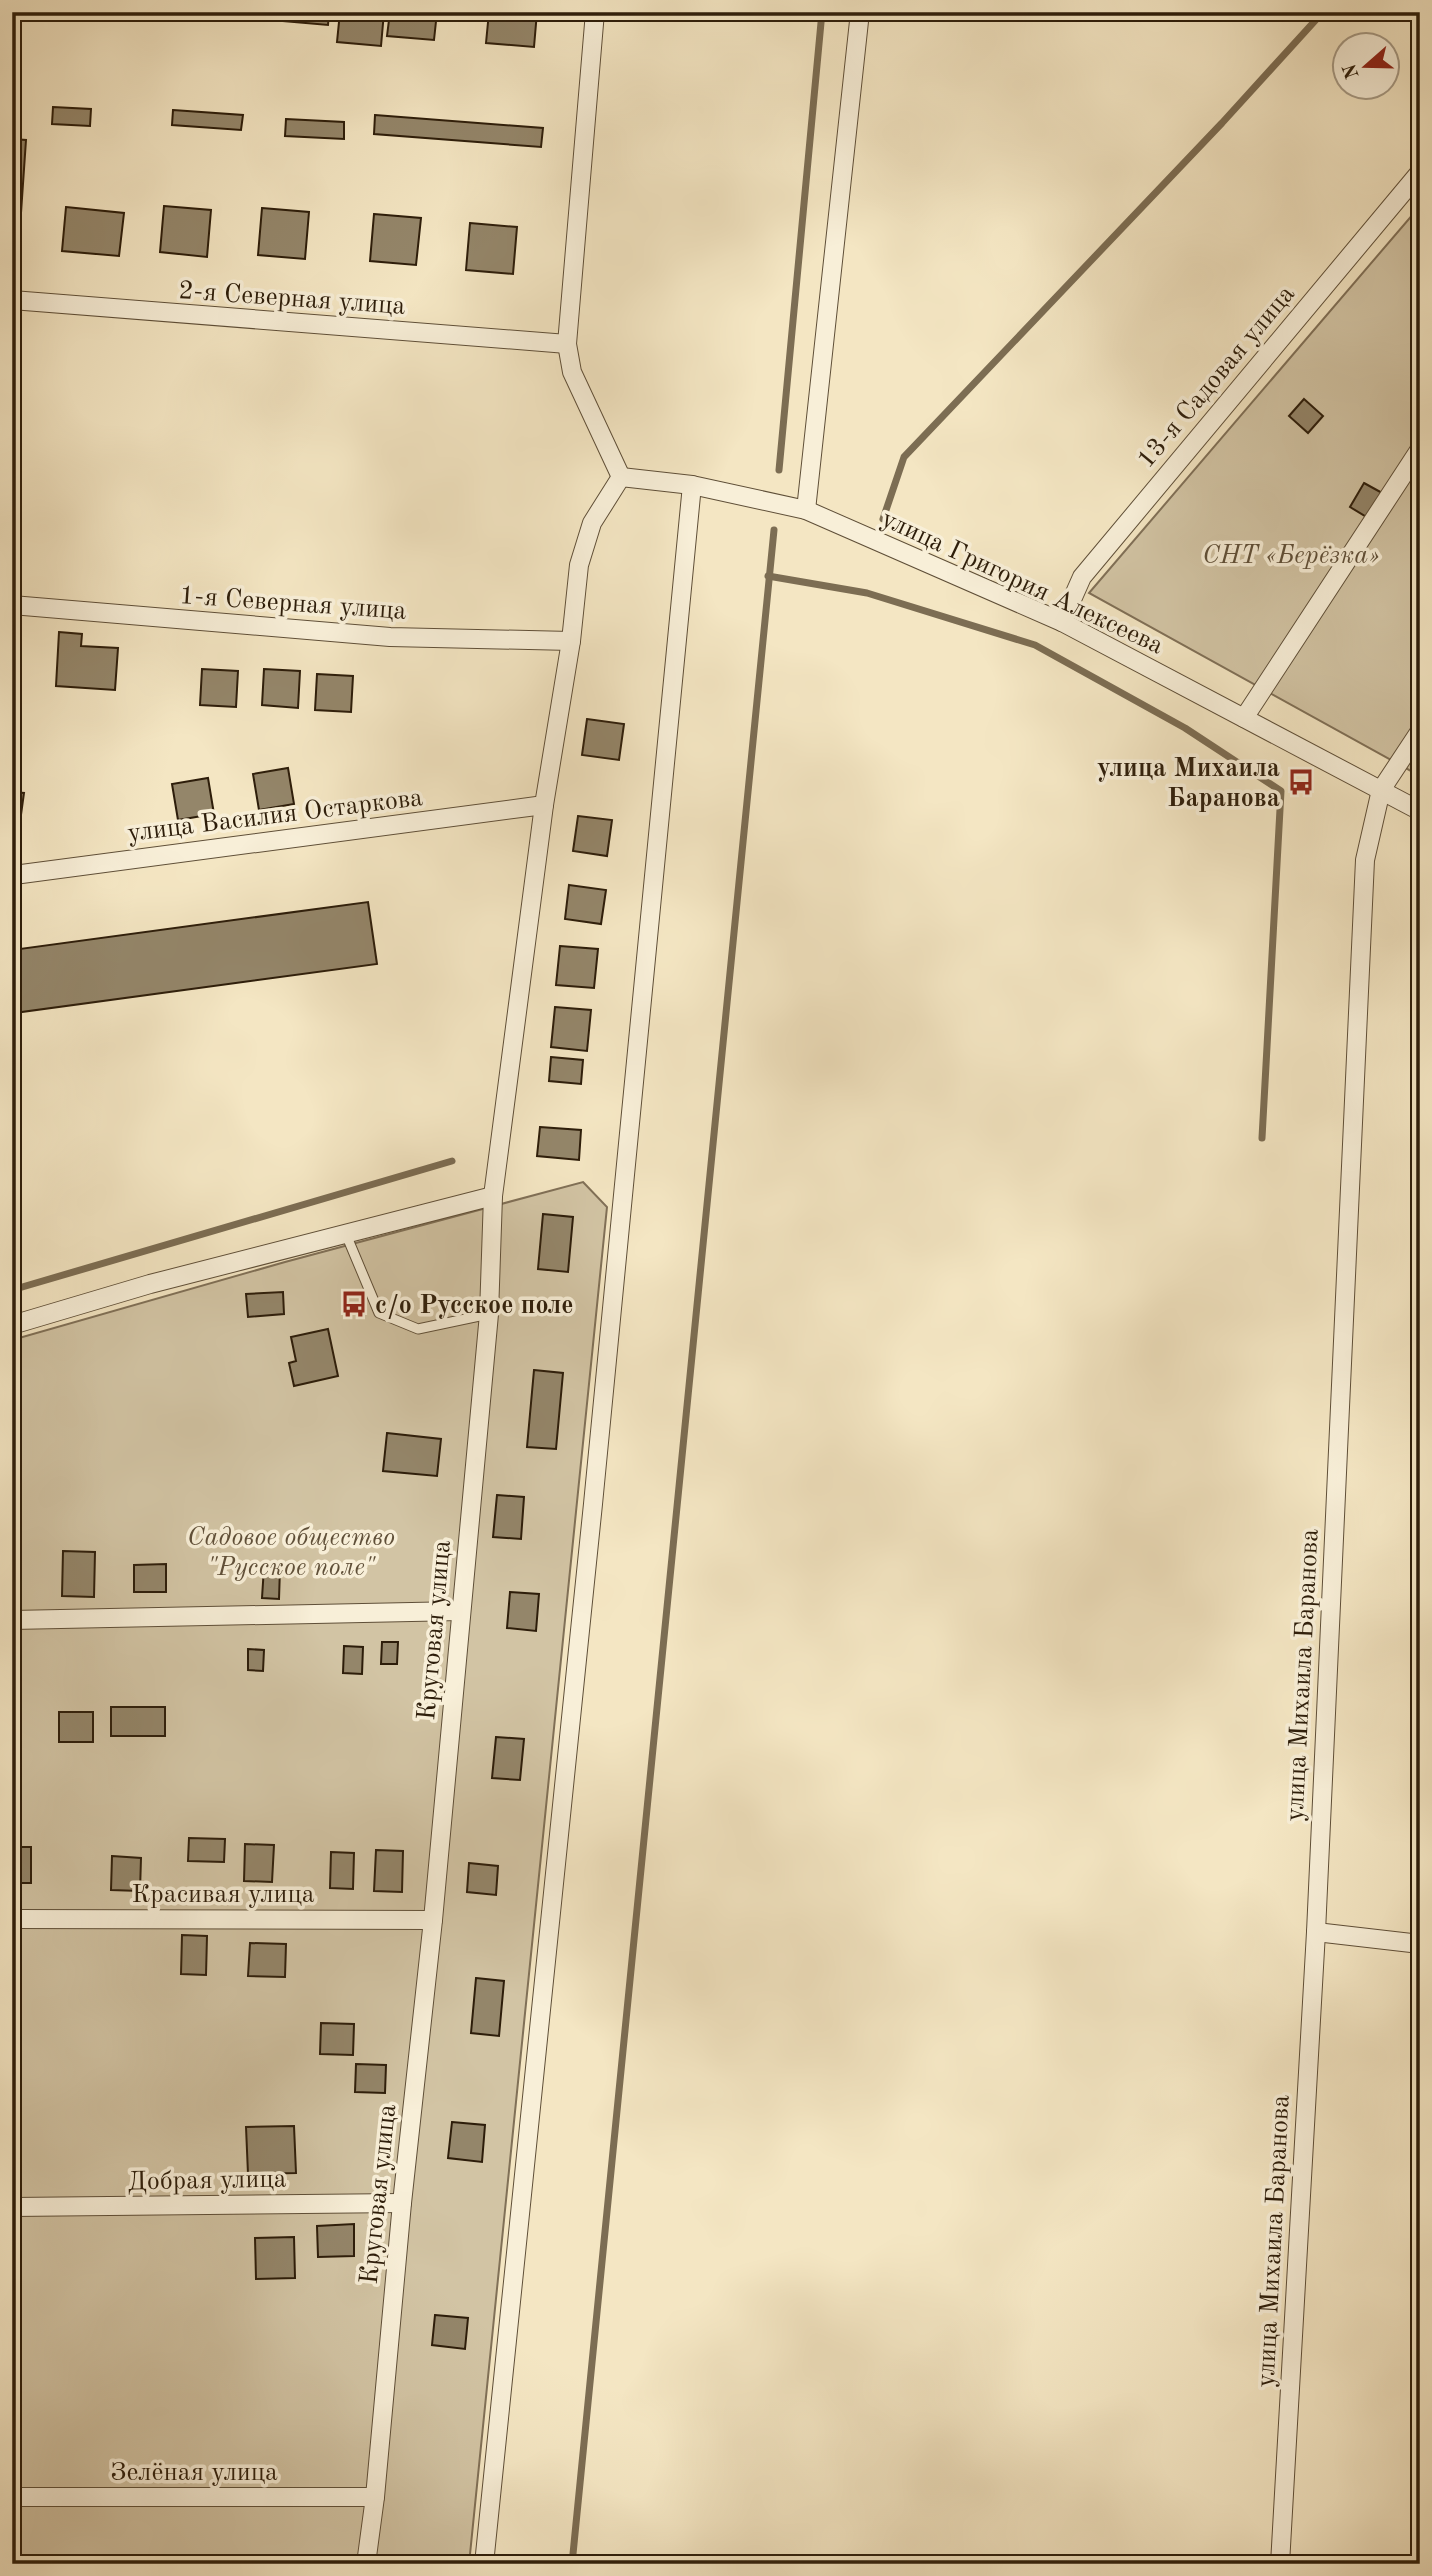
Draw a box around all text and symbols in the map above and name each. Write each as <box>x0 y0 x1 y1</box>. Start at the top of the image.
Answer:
north arrow <box>1330 32 1400 102</box>
text: N <box>1341 60 1364 81</box>
street label: 2-я Северная улица <box>178 278 406 320</box>
street label: 13-я Садовая улица <box>1133 281 1300 473</box>
street label: улица Григория Алексеева <box>877 506 1167 660</box>
park label: СНТ «Берёзка» <box>1202 543 1380 569</box>
street label: 1-я Северная улица <box>179 583 407 625</box>
place label: улица Михаила Баранова <box>1097 756 1280 812</box>
bus stop icon: улица Михаила Баранова <box>1286 767 1316 797</box>
street label: улица Василия Остаркова <box>126 785 424 847</box>
bus stop icon: с/о Русское поле <box>339 1289 369 1319</box>
place label: с/о Русское поле <box>375 1293 574 1319</box>
park label: Садовое общество "Русское поле" <box>187 1525 395 1581</box>
street label: улица Михаила Баранова <box>1282 1528 1324 1822</box>
street label: Круговая улица <box>414 1539 456 1722</box>
street label: Красивая улица <box>131 1882 315 1908</box>
street label: улица Михаила Баранова <box>1253 2094 1295 2388</box>
street label: Круговая улица <box>357 2103 401 2286</box>
street label: Добрая улица <box>127 2167 287 2195</box>
street label: Зелёная улица <box>110 2460 278 2486</box>

